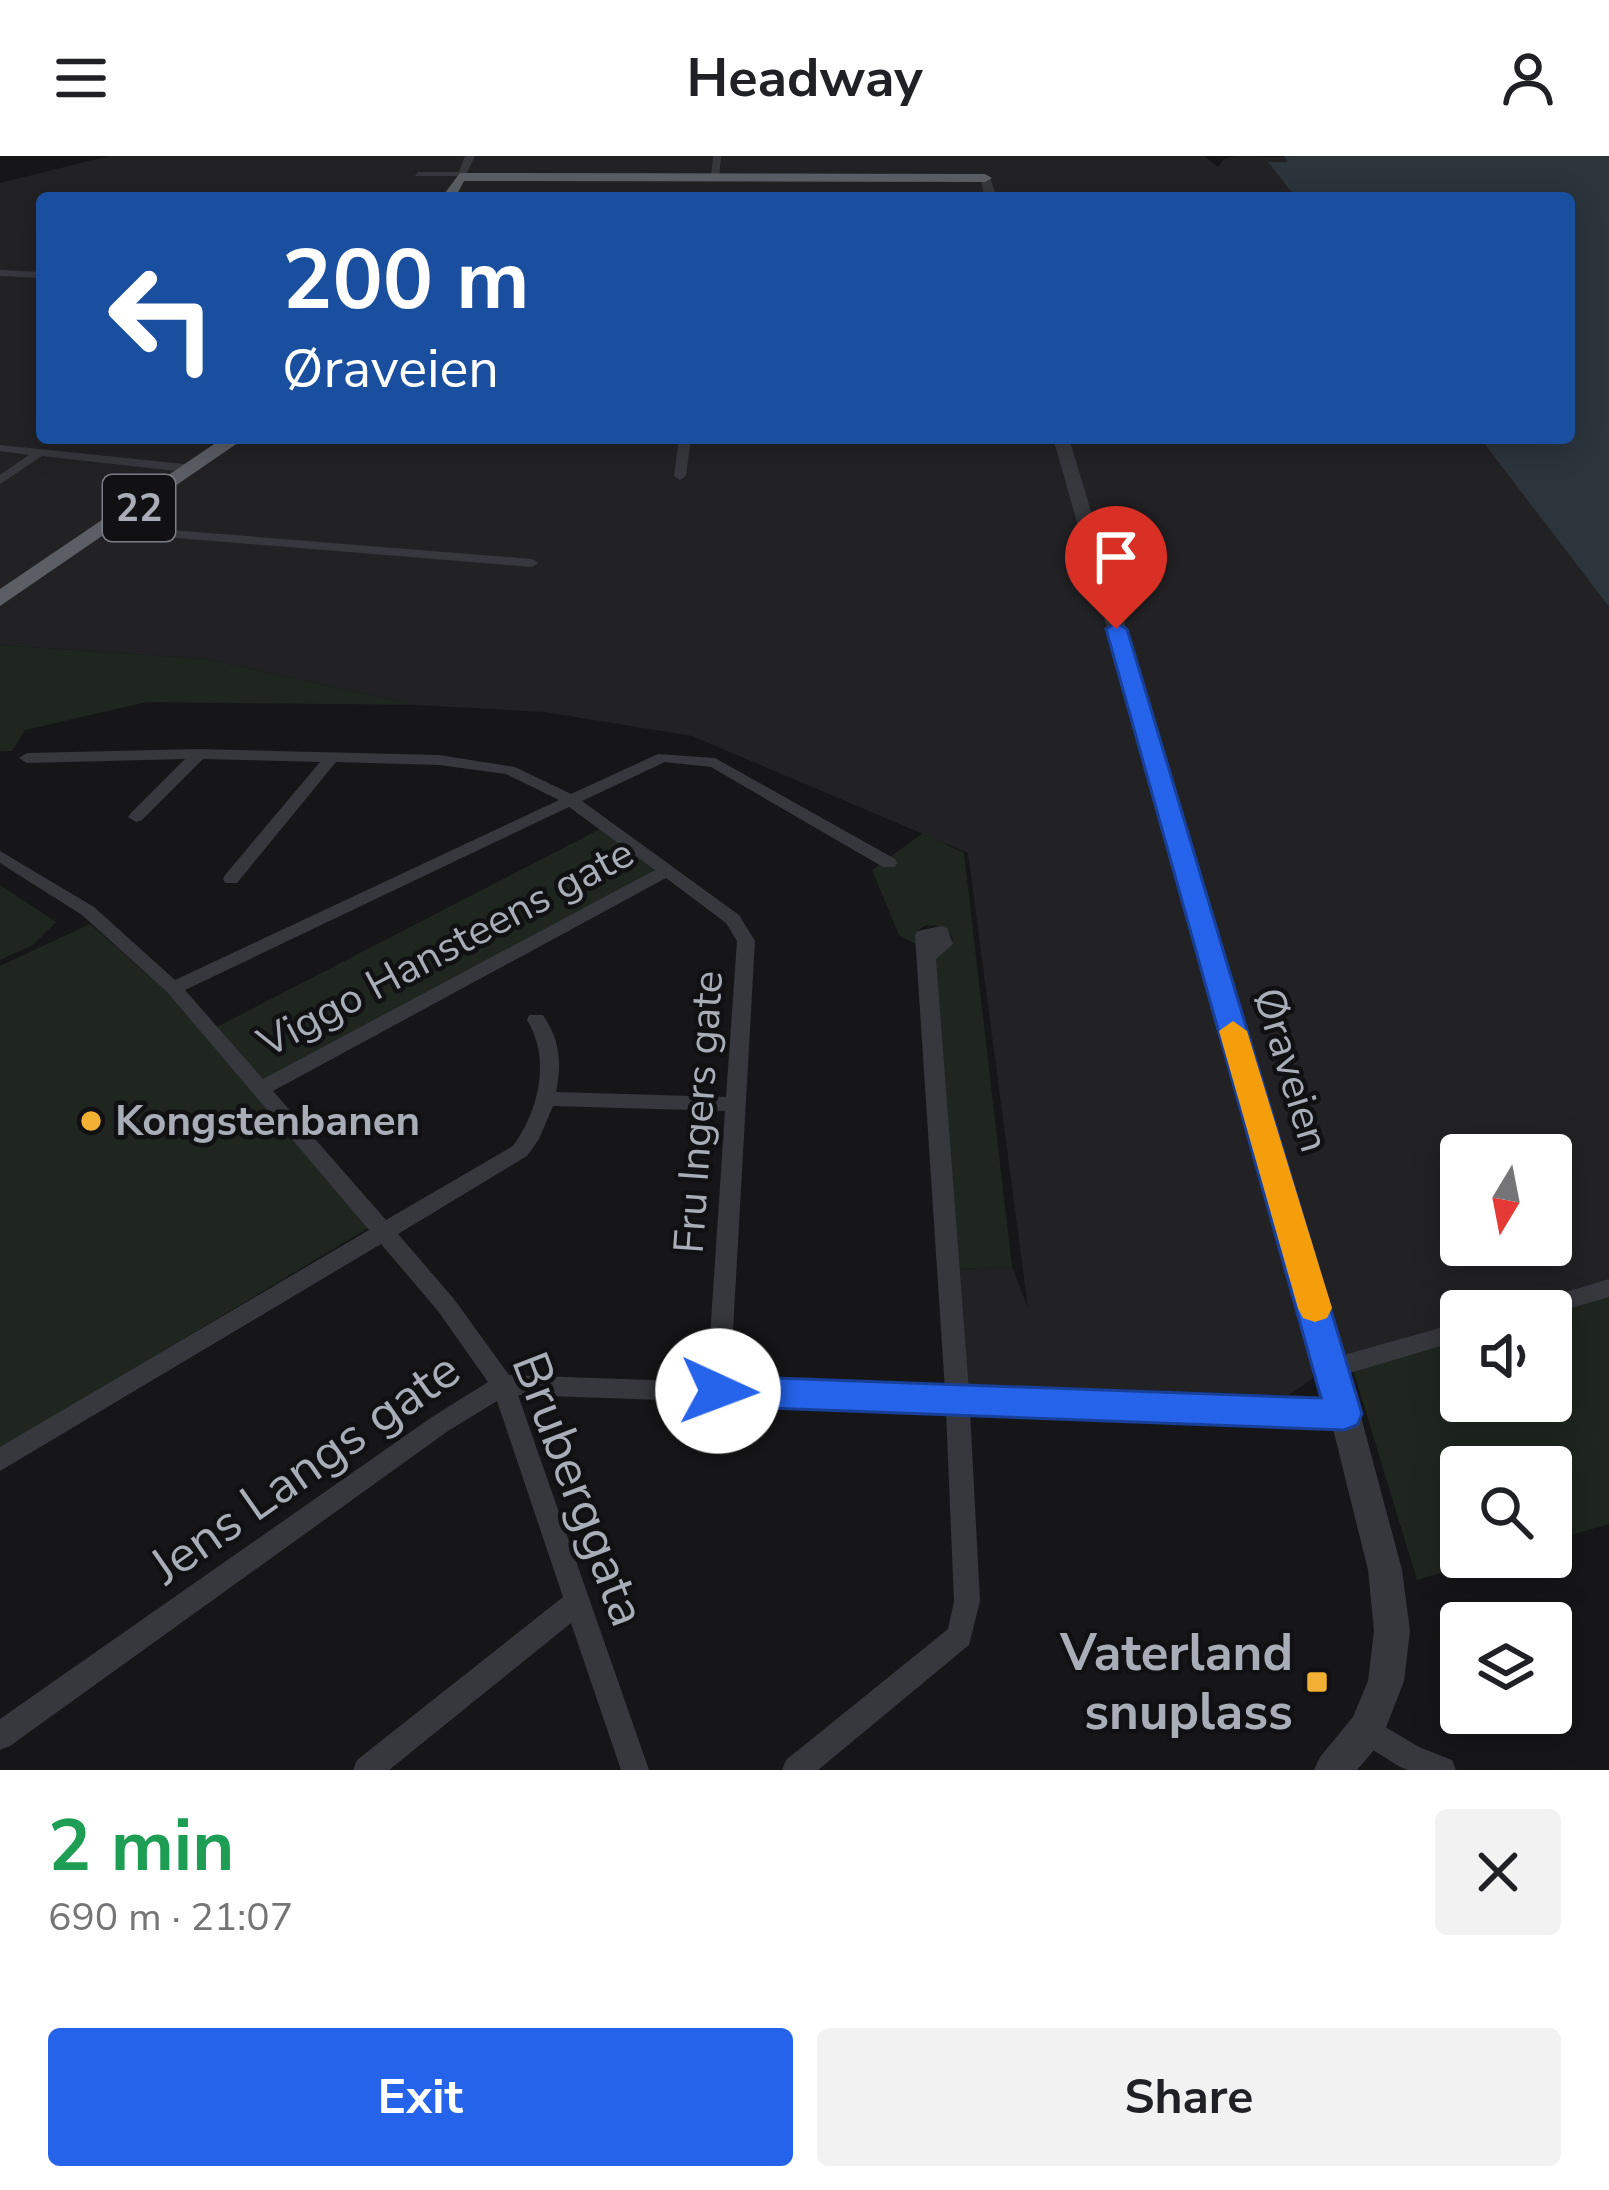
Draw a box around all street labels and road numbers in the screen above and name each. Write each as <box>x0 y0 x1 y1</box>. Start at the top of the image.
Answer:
road number: 22 <box>103 475 175 541</box>
street label: Viggo Hansteens gate <box>247 825 644 1072</box>
street label: Fru Ingers gate <box>661 969 737 1255</box>
street label: Øraveien <box>1239 981 1343 1159</box>
street label: Jens Langs gate <box>135 1335 474 1601</box>
street label: Bruberggata <box>495 1342 663 1636</box>

